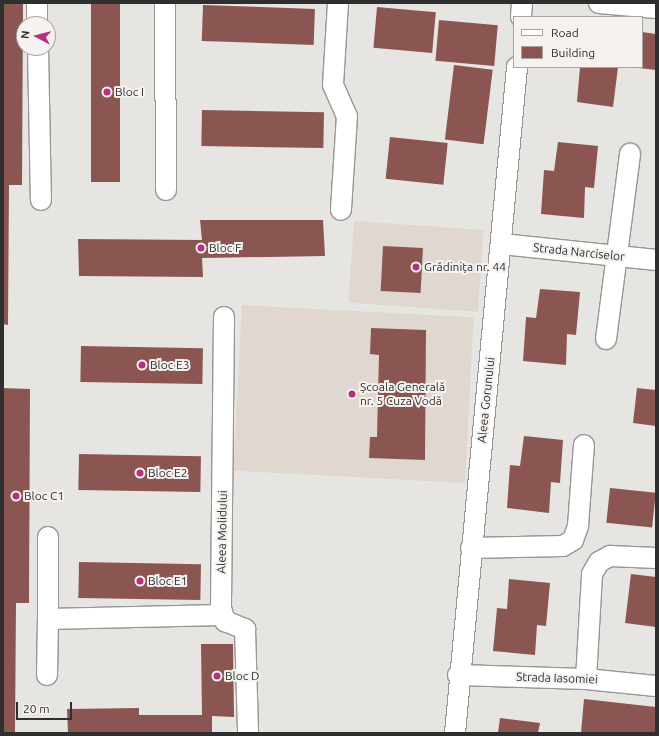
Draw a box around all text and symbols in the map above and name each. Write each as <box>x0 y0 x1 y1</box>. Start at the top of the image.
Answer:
north arrow <box>16 16 56 56</box>
legend <box>513 16 643 68</box>
text: Road <box>551 26 579 39</box>
text: N <box>19 30 32 39</box>
text: Building <box>551 46 595 59</box>
place label: Bloc I <box>115 85 144 99</box>
marker: Bloc I <box>102 87 112 97</box>
street label: Strada Narciselor <box>533 240 625 264</box>
place label: Bloc F <box>209 241 241 255</box>
marker: Bloc F <box>196 243 206 253</box>
place label: Grădinița nr. 44 <box>424 260 506 274</box>
marker: Grădinița nr. 44 <box>411 262 421 272</box>
street label: Aleea Gorunului <box>474 356 498 444</box>
place label: Bloc E3 <box>150 358 190 372</box>
marker: Bloc E3 <box>137 360 147 370</box>
place label: Școala Generală nr. 5 Cuza Vodă <box>360 380 445 408</box>
marker: Școala Generală nr. 5 Cuza Vodă <box>347 389 357 399</box>
place label: Bloc E2 <box>148 466 188 480</box>
marker: Bloc E2 <box>135 468 145 478</box>
place label: Bloc C1 <box>24 489 64 503</box>
street label: Aleea Molidului <box>214 490 230 574</box>
marker: Bloc C1 <box>11 491 21 501</box>
place label: Bloc E1 <box>148 574 188 588</box>
marker: Bloc E1 <box>135 576 145 586</box>
place label: Bloc D <box>225 669 260 683</box>
street label: Strada Iasomiei <box>516 669 598 687</box>
marker: Bloc D <box>212 671 222 681</box>
scale bar <box>18 694 74 720</box>
text: 20 m <box>23 702 50 715</box>

